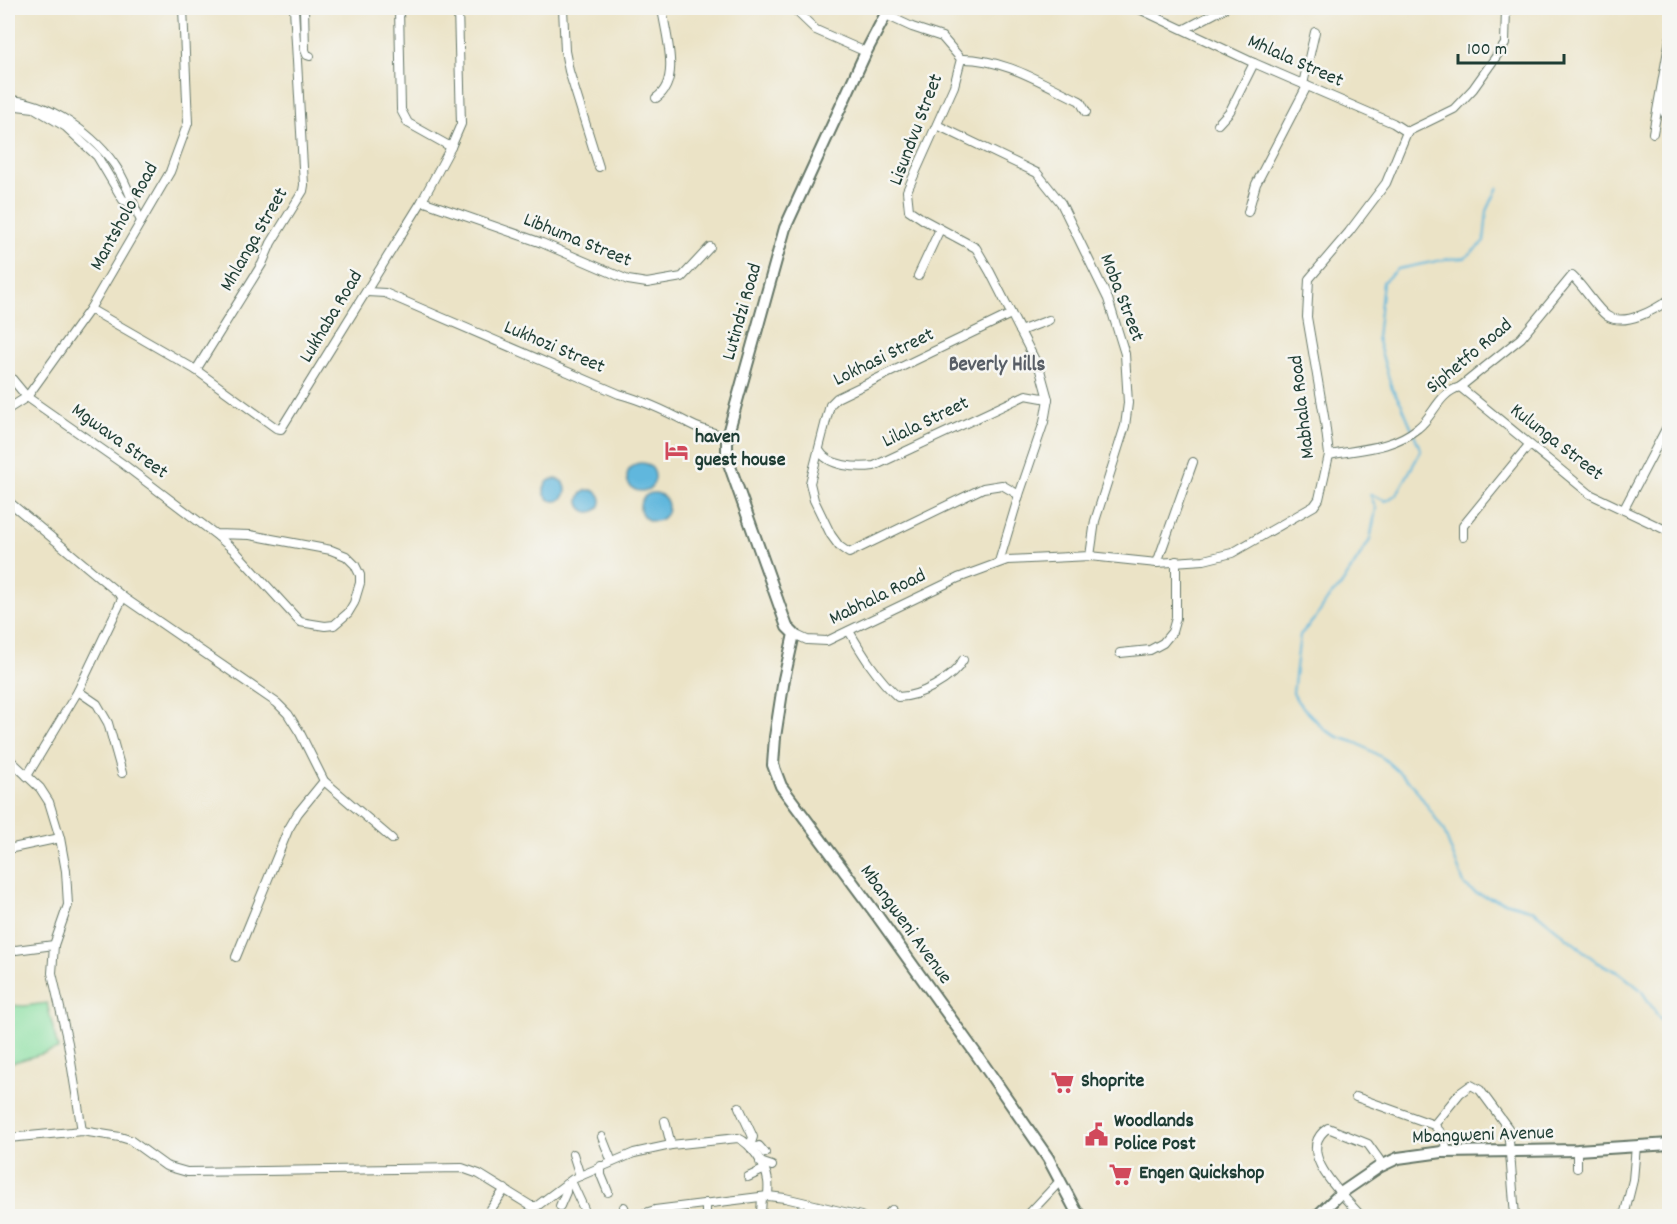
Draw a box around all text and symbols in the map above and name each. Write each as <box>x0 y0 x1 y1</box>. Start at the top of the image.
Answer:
scale bar <box>1458 27 1564 65</box>
street label: Mhlala Street <box>1243 28 1347 96</box>
text: 100 m <box>1467 38 1507 63</box>
street label: Lisundvu Street <box>883 70 951 190</box>
street label: Mantsholo Road <box>84 158 166 276</box>
street label: Mhlanga Street <box>214 183 296 297</box>
street label: Libhuma Street <box>519 207 635 275</box>
street label: Moba Street <box>1091 250 1151 346</box>
street label: Lutindzi Road <box>716 260 770 364</box>
street label: Lukhaba Road <box>293 265 371 369</box>
street label: Siphetfo Road <box>1421 313 1519 401</box>
street label: Lukhozi Street <box>499 314 609 382</box>
street label: Lokhasi Street <box>829 322 939 394</box>
district label: Beverly Hills <box>949 351 1046 381</box>
street label: Mabhala Road <box>1283 353 1323 461</box>
street label: Lilala Street <box>878 390 974 456</box>
street label: Mgwava Street <box>65 397 173 487</box>
street label: Kulunga Street <box>1503 398 1609 488</box>
place label: haven guest house <box>695 424 786 475</box>
hotel icon: haven guest house <box>664 437 690 463</box>
street label: Mabhala Road <box>825 563 931 633</box>
street label: Mbangweni Avenue <box>852 859 958 991</box>
place label: Shoprite <box>1081 1068 1145 1096</box>
supermarket icon: Shoprite <box>1050 1069 1076 1095</box>
place label: Woodlands Police Post <box>1114 1108 1196 1159</box>
street label: Mbangweni Avenue <box>1412 1120 1554 1152</box>
public building icon: Woodlands Police Post <box>1083 1121 1109 1147</box>
place label: Engen Quickshop <box>1139 1160 1265 1188</box>
supermarket icon: Engen Quickshop <box>1108 1161 1134 1187</box>

